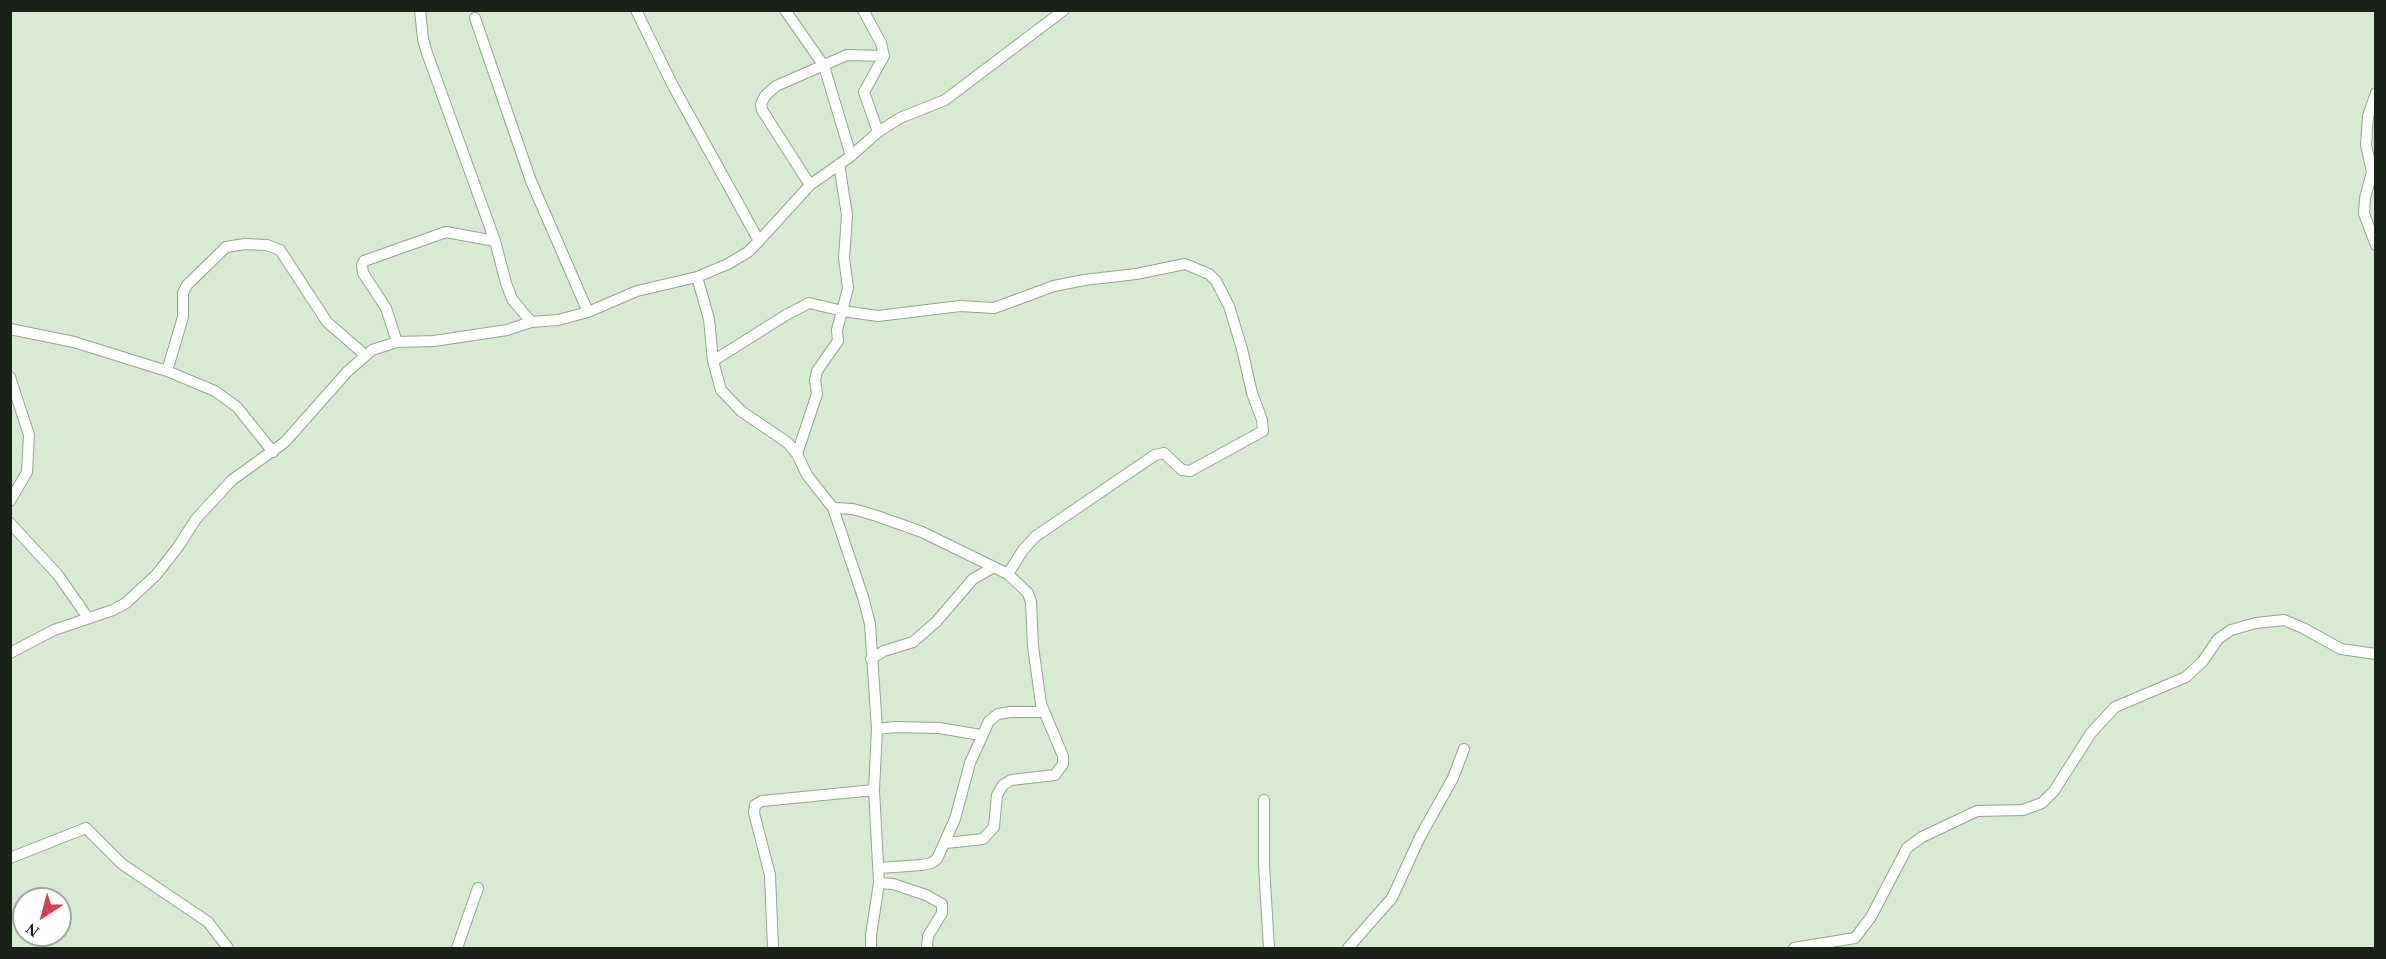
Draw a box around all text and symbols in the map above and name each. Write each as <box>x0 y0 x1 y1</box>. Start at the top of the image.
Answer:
north arrow <box>12 887 72 947</box>
text: N <box>23 920 42 941</box>

